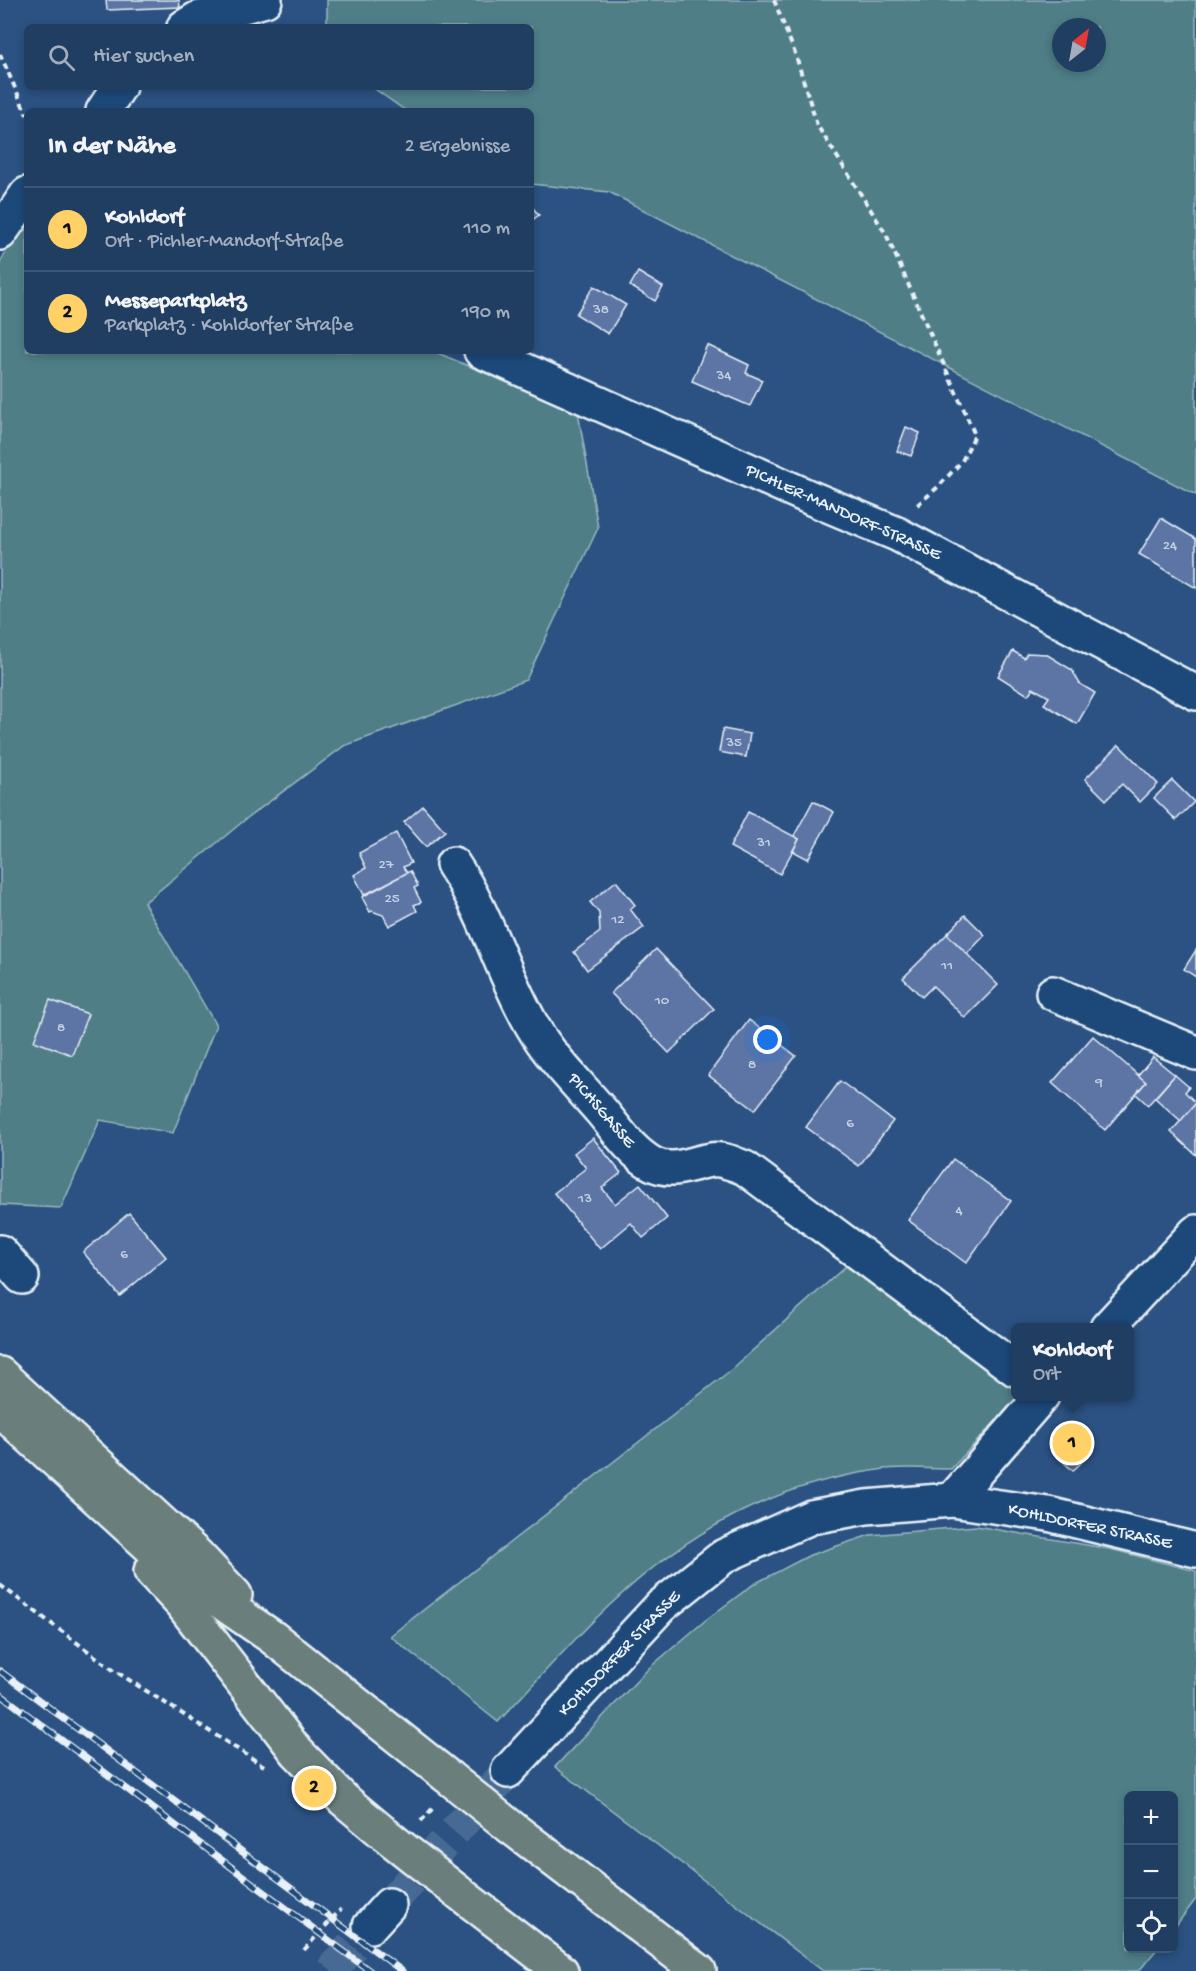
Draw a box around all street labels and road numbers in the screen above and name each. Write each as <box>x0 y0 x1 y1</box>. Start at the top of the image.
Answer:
street label: PICHLER-MANDORF-STRASSE <box>741 460 945 566</box>
street label: PICHSGASSE <box>562 1068 640 1153</box>
street label: KOHLDORFER STRASSE <box>1006 1499 1175 1555</box>
street label: KOHLDORFER STRASSE <box>554 1586 686 1721</box>

